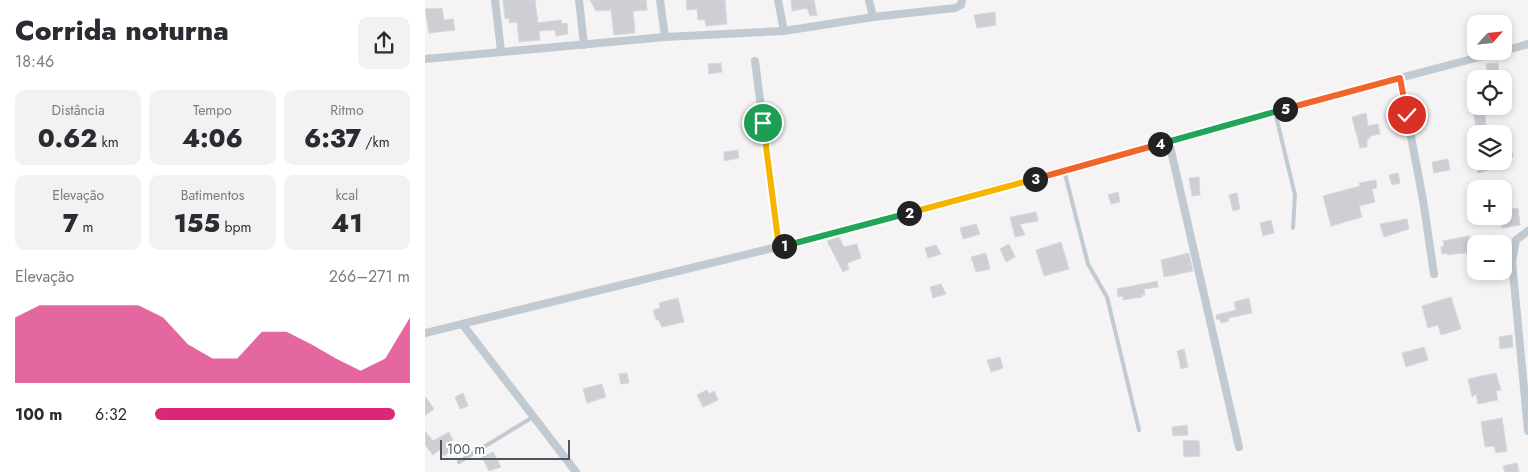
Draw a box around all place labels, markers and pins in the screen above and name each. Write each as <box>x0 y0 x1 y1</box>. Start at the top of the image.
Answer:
pin <box>1386 94 1428 136</box>
pin: 5 <box>1273 96 1297 122</box>
pin <box>742 102 784 144</box>
pin: 4 <box>1147 132 1173 156</box>
pin: 3 <box>1023 166 1047 192</box>
pin: 2 <box>897 200 921 226</box>
pin: 1 <box>771 234 797 258</box>

